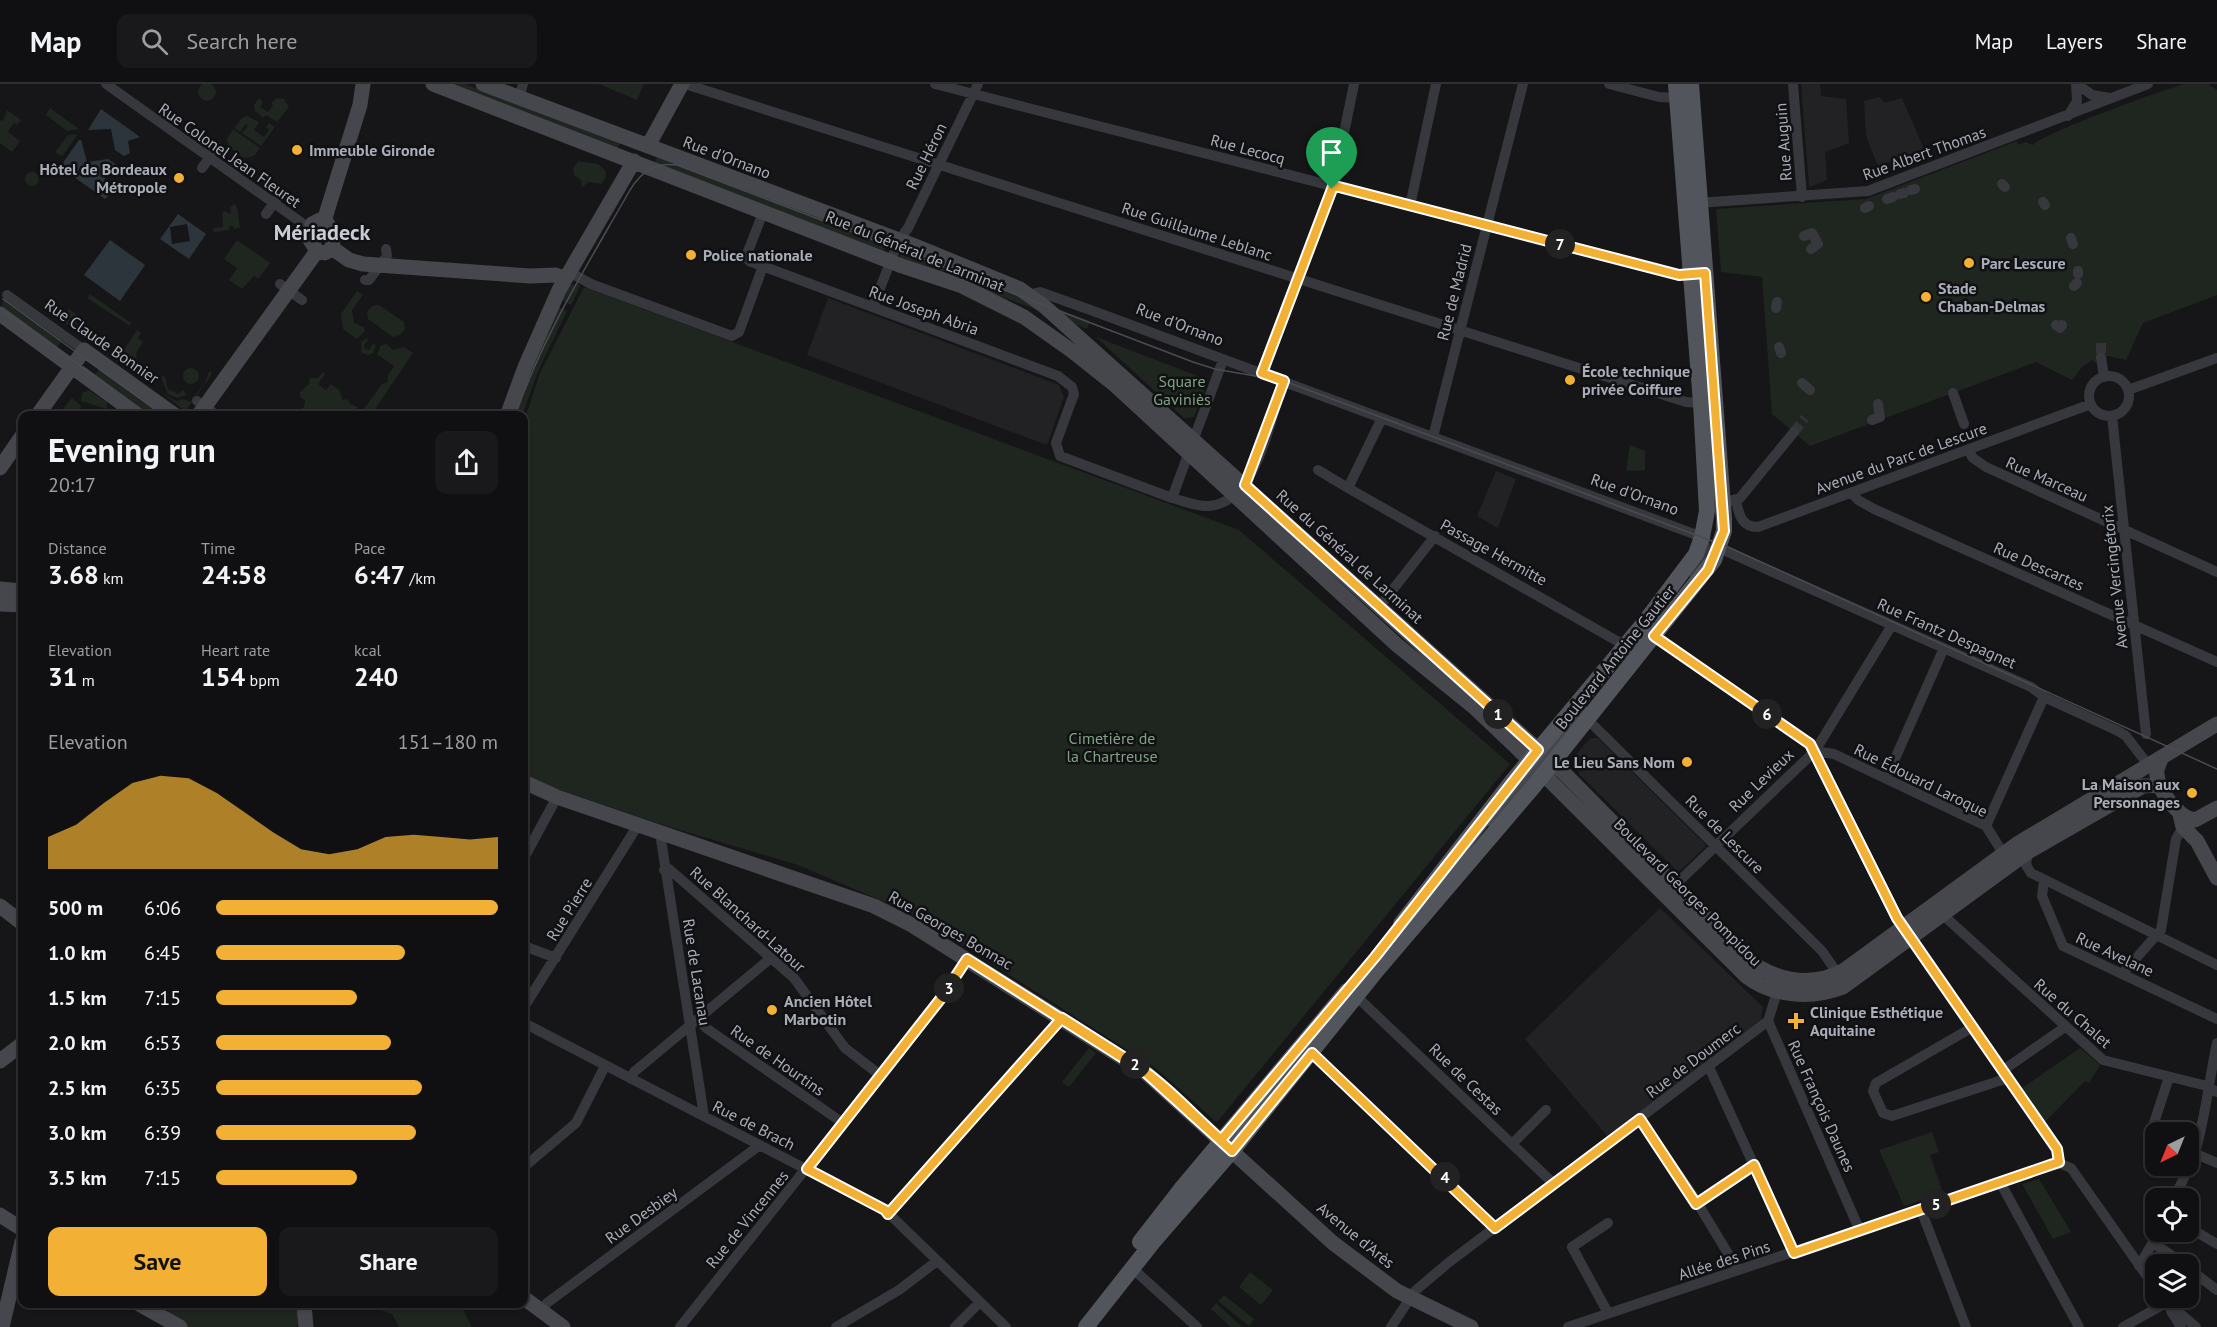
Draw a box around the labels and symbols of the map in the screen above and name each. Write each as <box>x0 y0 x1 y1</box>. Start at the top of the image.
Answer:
street label: Rue Colonel Jean Fleuret <box>155 98 305 212</box>
street label: Rue Auguin <box>1770 102 1796 182</box>
street label: Rue Héron <box>901 119 951 193</box>
street label: Rue Albert Thomas <box>1860 121 1989 185</box>
pin <box>1306 127 1357 189</box>
street label: Rue Lecocq <box>1208 129 1288 169</box>
street label: Rue d'Ornano <box>680 131 774 183</box>
place label: Immeuble Gironde <box>309 140 435 160</box>
marker: Immeuble Gironde <box>290 143 304 157</box>
place label: Hôtel de Bordeaux Métropole <box>39 159 168 197</box>
marker: Hôtel de Bordeaux Métropole <box>172 171 186 185</box>
street label: Rue Guillaume Leblanc <box>1119 197 1275 265</box>
street label: Rue du Général de Larminat <box>823 206 1008 296</box>
district label: Mériadeck <box>274 218 370 246</box>
pin: 7 <box>1545 229 1575 259</box>
street label: Rue de Madrid <box>1432 242 1476 342</box>
place label: Police nationale <box>703 245 813 265</box>
marker: Police nationale <box>684 248 698 262</box>
place label: Parc Lescure <box>1981 253 2066 273</box>
marker: Parc Lescure <box>1962 256 1976 270</box>
place label: Stade Chaban-Delmas <box>1938 278 2046 316</box>
street label: Rue Joseph Abria <box>866 281 982 339</box>
marker: Stade Chaban-Delmas <box>1919 290 1933 304</box>
street label: Rue Claude Bonnier <box>41 294 164 388</box>
street label: Rue d'Ornano <box>1133 298 1227 350</box>
place label: École technique privée Coiffure <box>1582 361 1690 399</box>
park label: Square Gaviniès <box>1153 371 1211 409</box>
marker: École technique privée Coiffure <box>1563 373 1577 387</box>
street label: Avenue du Parc de Lescure <box>1812 418 1990 498</box>
street label: Rue Marceau <box>2003 452 2091 506</box>
street label: Rue d'Ornano <box>1588 469 1682 519</box>
street label: Rue du Général de Larminat <box>1272 485 1428 628</box>
street label: Avenue Vercingétorix <box>2097 504 2131 650</box>
street label: Passage Hermitte <box>1437 514 1551 590</box>
street label: Rue Descartes <box>1991 537 2088 595</box>
street label: Boulevard Antoine Gautier <box>1551 581 1680 733</box>
street label: Rue Frantz Despagnet <box>1874 593 2020 673</box>
pin: 1 <box>1483 699 1513 729</box>
pin: 6 <box>1752 699 1782 729</box>
park label: Cimetière de la Chartreuse <box>1066 728 1158 766</box>
street label: Rue Édouard Laroque <box>1851 739 1991 821</box>
street label: Rue Levieux <box>1724 744 1798 816</box>
place label: Le Lieu Sans Nom <box>1554 752 1675 772</box>
marker: Le Lieu Sans Nom <box>1680 755 1694 769</box>
place label: La Maison aux Personnages <box>2082 774 2181 812</box>
marker: La Maison aux Personnages <box>2185 786 2199 800</box>
street label: Rue de Lescure <box>1682 791 1768 877</box>
street label: Boulevard Georges Pompidou <box>1610 814 1766 970</box>
street label: Rue Blanchard-Latour <box>686 862 810 977</box>
street label: Rue Pierre <box>542 874 596 944</box>
street label: Rue Georges Bonnac <box>885 886 1017 974</box>
street label: Rue de Lacanau <box>679 917 715 1027</box>
street label: Rue Avelane <box>2073 927 2157 981</box>
pin: 3 <box>934 973 964 1003</box>
street label: Rue du Chalet <box>2030 974 2116 1052</box>
place label: Ancien Hôtel Marbotin <box>784 991 872 1029</box>
place label: Clinique Esthétique Aquitaine <box>1810 1002 1943 1040</box>
marker: Ancien Hôtel Marbotin <box>765 1003 779 1017</box>
marker: Clinique Esthétique Aquitaine <box>1787 1012 1805 1030</box>
street label: Rue de Doumerc <box>1642 1018 1744 1102</box>
street label: Rue de Hourtins <box>727 1020 829 1100</box>
street label: Rue François Daunes <box>1784 1037 1860 1175</box>
street label: Rue de Cestas <box>1425 1039 1507 1119</box>
pin: 2 <box>1120 1049 1150 1079</box>
street label: Rue de Brach <box>709 1096 799 1154</box>
north arrow <box>2145 1122 2199 1176</box>
pin: 4 <box>1430 1162 1460 1192</box>
street label: Rue de Vincennes <box>701 1166 793 1272</box>
street label: Rue Desbiey <box>601 1182 681 1248</box>
pin: 5 <box>1921 1189 1951 1219</box>
street label: Avenue d'Arès <box>1313 1198 1399 1273</box>
street label: Allée des Pins <box>1675 1236 1773 1284</box>

